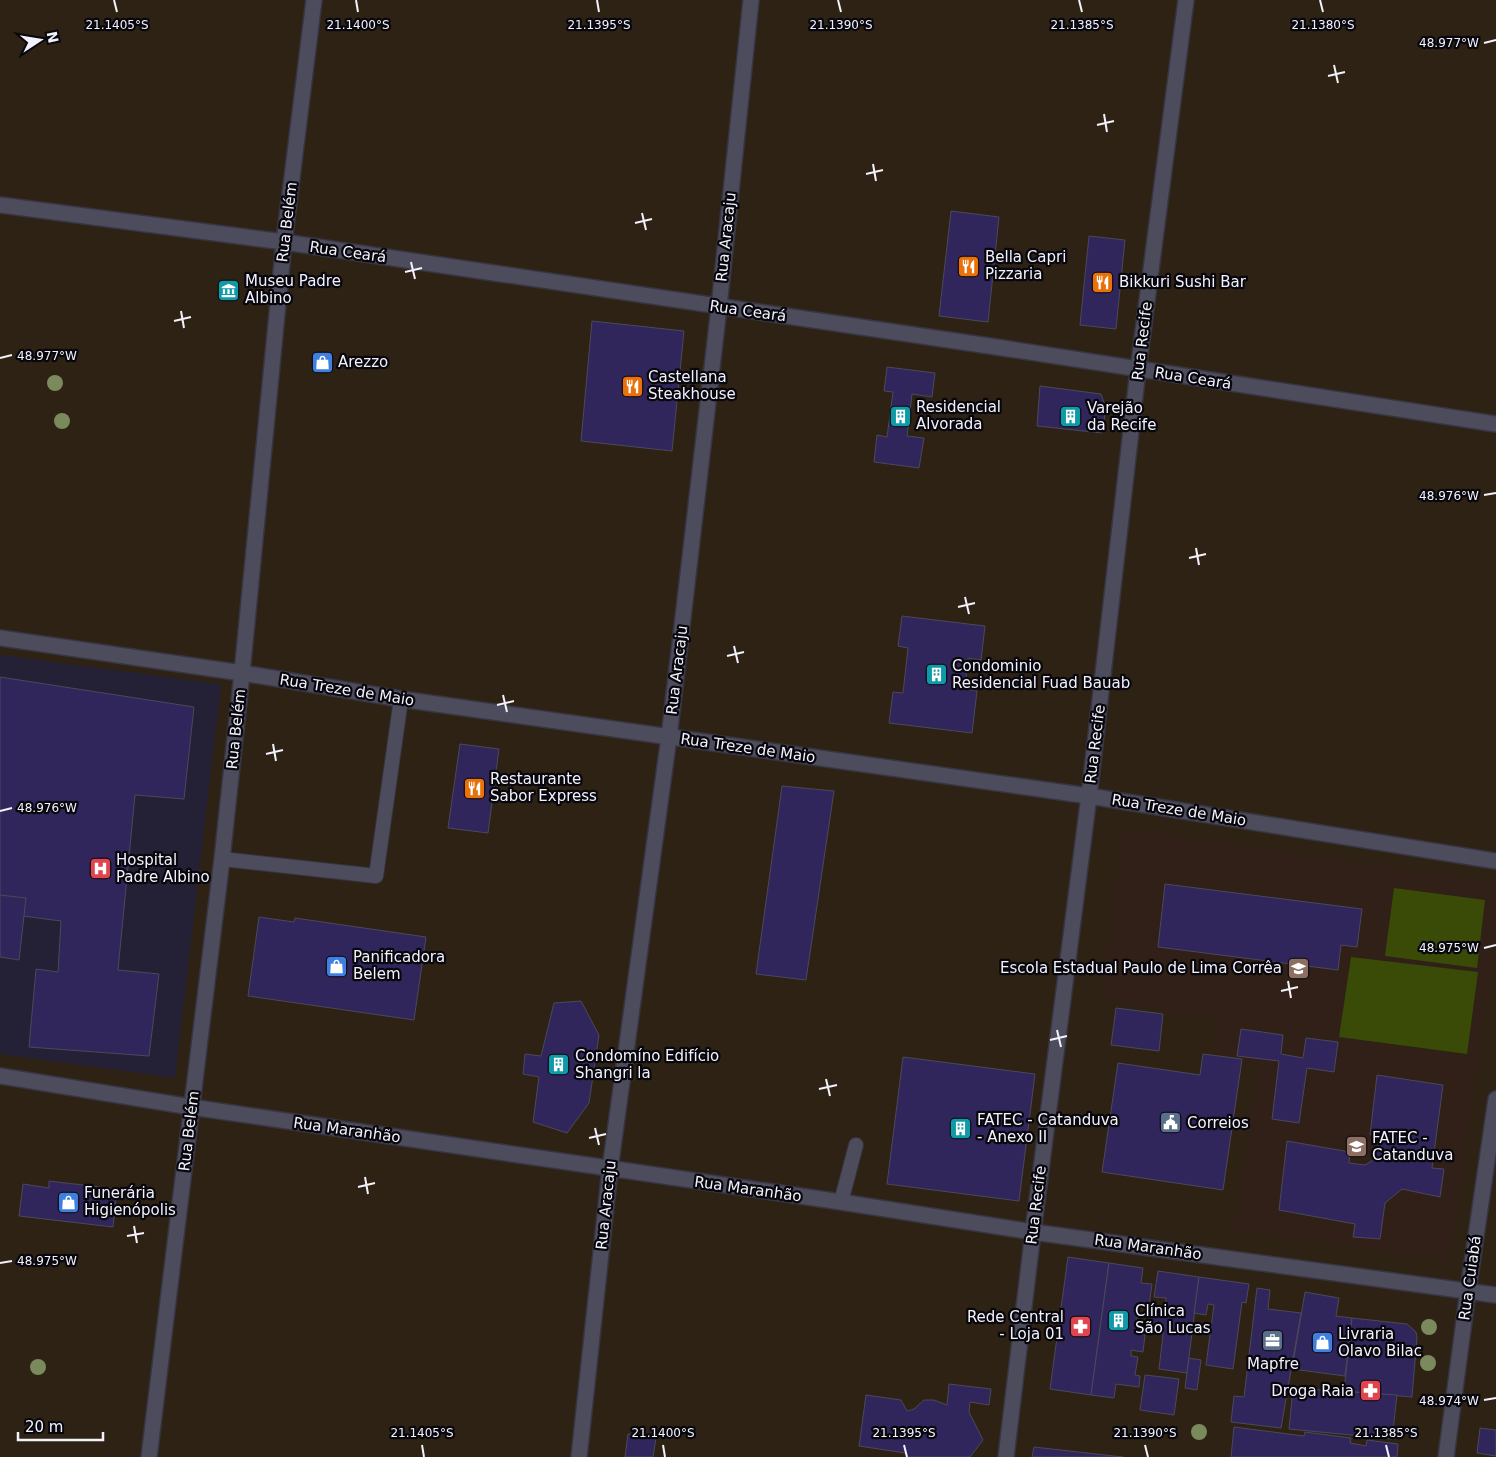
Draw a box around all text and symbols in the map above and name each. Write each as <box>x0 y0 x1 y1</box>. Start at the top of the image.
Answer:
north arrow <box>15 15 65 65</box>
text: 21.1405°S <box>85 18 149 32</box>
text: 21.1400°S <box>326 18 390 32</box>
text: 21.1395°S <box>567 18 631 32</box>
text: 21.1390°S <box>809 18 873 32</box>
text: 21.1385°S <box>1050 18 1114 32</box>
text: 21.1380°S <box>1291 18 1355 32</box>
text: N <box>44 30 62 45</box>
text: 48.977°W <box>1419 36 1479 50</box>
street label: Rua Belém <box>273 181 301 263</box>
street label: Rua Aracaju <box>712 191 740 283</box>
street label: Rua Ceará <box>308 238 388 266</box>
place label: Bella Capri Pizzaria <box>985 248 1066 283</box>
restaurant icon: Bella Capri Pizzaria <box>957 254 981 278</box>
restaurant icon: Bikkuri Sushi Bar <box>1091 270 1115 294</box>
place label: Museu Padre Albino <box>245 272 341 307</box>
place label: Bikkuri Sushi Bar <box>1119 273 1247 291</box>
museum icon: Museu Padre Albino <box>217 278 241 302</box>
street label: Rua Ceará <box>708 297 788 325</box>
street label: Rua Recife <box>1128 301 1156 381</box>
text: 48.977°W <box>17 349 77 363</box>
shop icon: Arezzo <box>310 350 334 374</box>
place label: Arezzo <box>338 353 388 371</box>
street label: Rua Ceará <box>1153 363 1233 393</box>
place label: Castellana Steakhouse <box>648 368 736 403</box>
restaurant icon: Castellana Steakhouse <box>620 374 644 398</box>
place label: Residencial Alvorada <box>916 398 1001 433</box>
place label: Varejão da Recife <box>1087 399 1156 434</box>
building icon: Residencial Alvorada <box>888 404 912 428</box>
building icon: Varejão da Recife <box>1059 405 1083 429</box>
text: 48.976°W <box>1419 489 1479 503</box>
street label: Rua Aracaju <box>663 624 691 716</box>
place label: Condominio Residencial Fuad Bauab <box>952 657 1130 692</box>
building icon: Condominio Residencial Fuad Bauab <box>924 663 948 687</box>
street label: Rua Treze de Maio <box>278 670 416 710</box>
street label: Rua Belém <box>223 688 249 770</box>
street label: Rua Recife <box>1081 704 1109 784</box>
street label: Rua Treze de Maio <box>679 730 817 766</box>
place label: Restaurante Sabor Express <box>490 770 597 805</box>
restaurant icon: Restaurante Sabor Express <box>462 776 486 800</box>
street label: Rua Treze de Maio <box>1110 790 1248 830</box>
text: 48.976°W <box>17 801 77 815</box>
place label: Hospital Padre Albino <box>116 851 210 886</box>
hospital icon: Hospital Padre Albino <box>88 857 112 881</box>
text: 48.975°W <box>1419 941 1479 955</box>
place label: Panificadora Belem <box>353 948 445 983</box>
shop icon: Panificadora Belem <box>325 954 349 978</box>
school or university icon: Escola Estadual Paulo de Lima Corrêa <box>1286 956 1310 980</box>
place label: Escola Estadual Paulo de Lima Corrêa <box>1000 959 1282 977</box>
place label: Condomíno Edifício Shangri la <box>575 1047 719 1082</box>
building icon: Condomíno Edifício Shangri la <box>547 1053 571 1077</box>
street label: Rua Belém <box>175 1090 203 1172</box>
place label: FATEC - Catanduva - Anexo II <box>977 1111 1119 1146</box>
public building icon: Correios <box>1159 1111 1183 1135</box>
street label: Rua Maranhão <box>292 1114 402 1146</box>
place label: Correios <box>1187 1114 1249 1132</box>
building icon: FATEC - Catanduva - Anexo II <box>949 1117 973 1141</box>
place label: FATEC - Catanduva <box>1372 1129 1453 1164</box>
school or university icon: FATEC - Catanduva <box>1344 1135 1368 1159</box>
street label: Rua Aracaju <box>592 1159 620 1251</box>
street label: Rua Recife <box>1022 1165 1050 1245</box>
street label: Rua Maranhão <box>693 1173 803 1205</box>
place label: Funerária Higienópolis <box>84 1184 176 1219</box>
shop icon: Funerária Higienópolis <box>56 1190 80 1214</box>
street label: Rua Maranhão <box>1093 1231 1203 1263</box>
street label: Rua Cuiabá <box>1455 1235 1485 1321</box>
text: 48.975°W <box>17 1254 77 1268</box>
place label: Clínica São Lucas <box>1135 1302 1211 1337</box>
place label: Rede Central - Loja 01 <box>967 1308 1064 1343</box>
building icon: Clínica São Lucas <box>1107 1308 1131 1332</box>
pharmacy icon: Rede Central - Loja 01 <box>1068 1314 1092 1338</box>
place label: Livraria Olavo Bilac <box>1338 1325 1422 1360</box>
office icon: Mapfre <box>1261 1329 1285 1353</box>
shop icon: Livraria Olavo Bilac <box>1310 1331 1334 1355</box>
place label: Mapfre <box>1247 1355 1299 1373</box>
pharmacy icon: Droga Raia <box>1358 1379 1382 1403</box>
place label: Droga Raia <box>1271 1382 1354 1400</box>
text: 48.974°W <box>1419 1394 1479 1408</box>
scale bar <box>18 1410 102 1442</box>
text: 20 m <box>25 1418 63 1436</box>
text: 21.1405°S <box>390 1426 454 1440</box>
text: 21.1400°S <box>631 1426 695 1440</box>
text: 21.1395°S <box>872 1426 936 1440</box>
text: 21.1390°S <box>1113 1426 1177 1440</box>
text: 21.1385°S <box>1354 1426 1418 1440</box>

